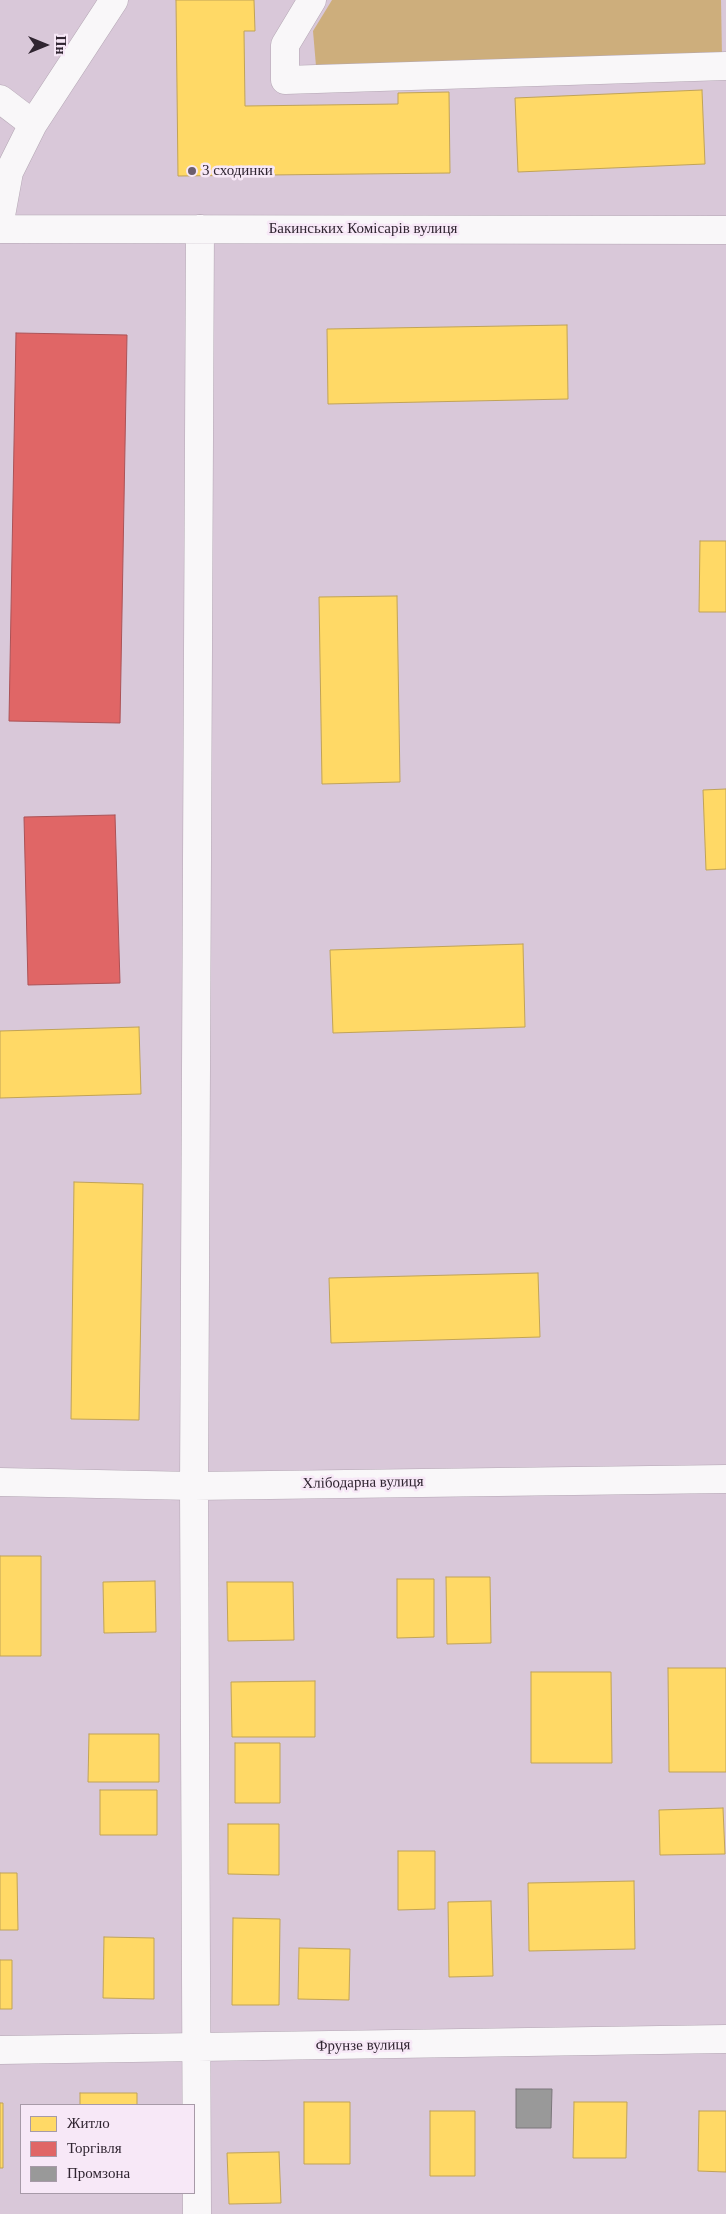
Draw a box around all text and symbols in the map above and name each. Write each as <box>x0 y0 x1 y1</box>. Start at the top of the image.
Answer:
north arrow <box>20 20 70 70</box>
text: Пн <box>53 36 68 54</box>
place label: 3 сходинки <box>202 162 273 180</box>
marker: 3 сходинки <box>186 165 198 177</box>
street label: Бакинських Комісарів вулиця <box>269 220 457 238</box>
street label: Хлібодарна вулиця <box>302 1473 424 1493</box>
street label: Фрунзе вулиця <box>315 2036 411 2056</box>
legend <box>20 2104 195 2194</box>
text: Житло <box>67 2115 110 2131</box>
text: Торгівля <box>67 2140 122 2156</box>
text: Промзона <box>67 2165 130 2181</box>

